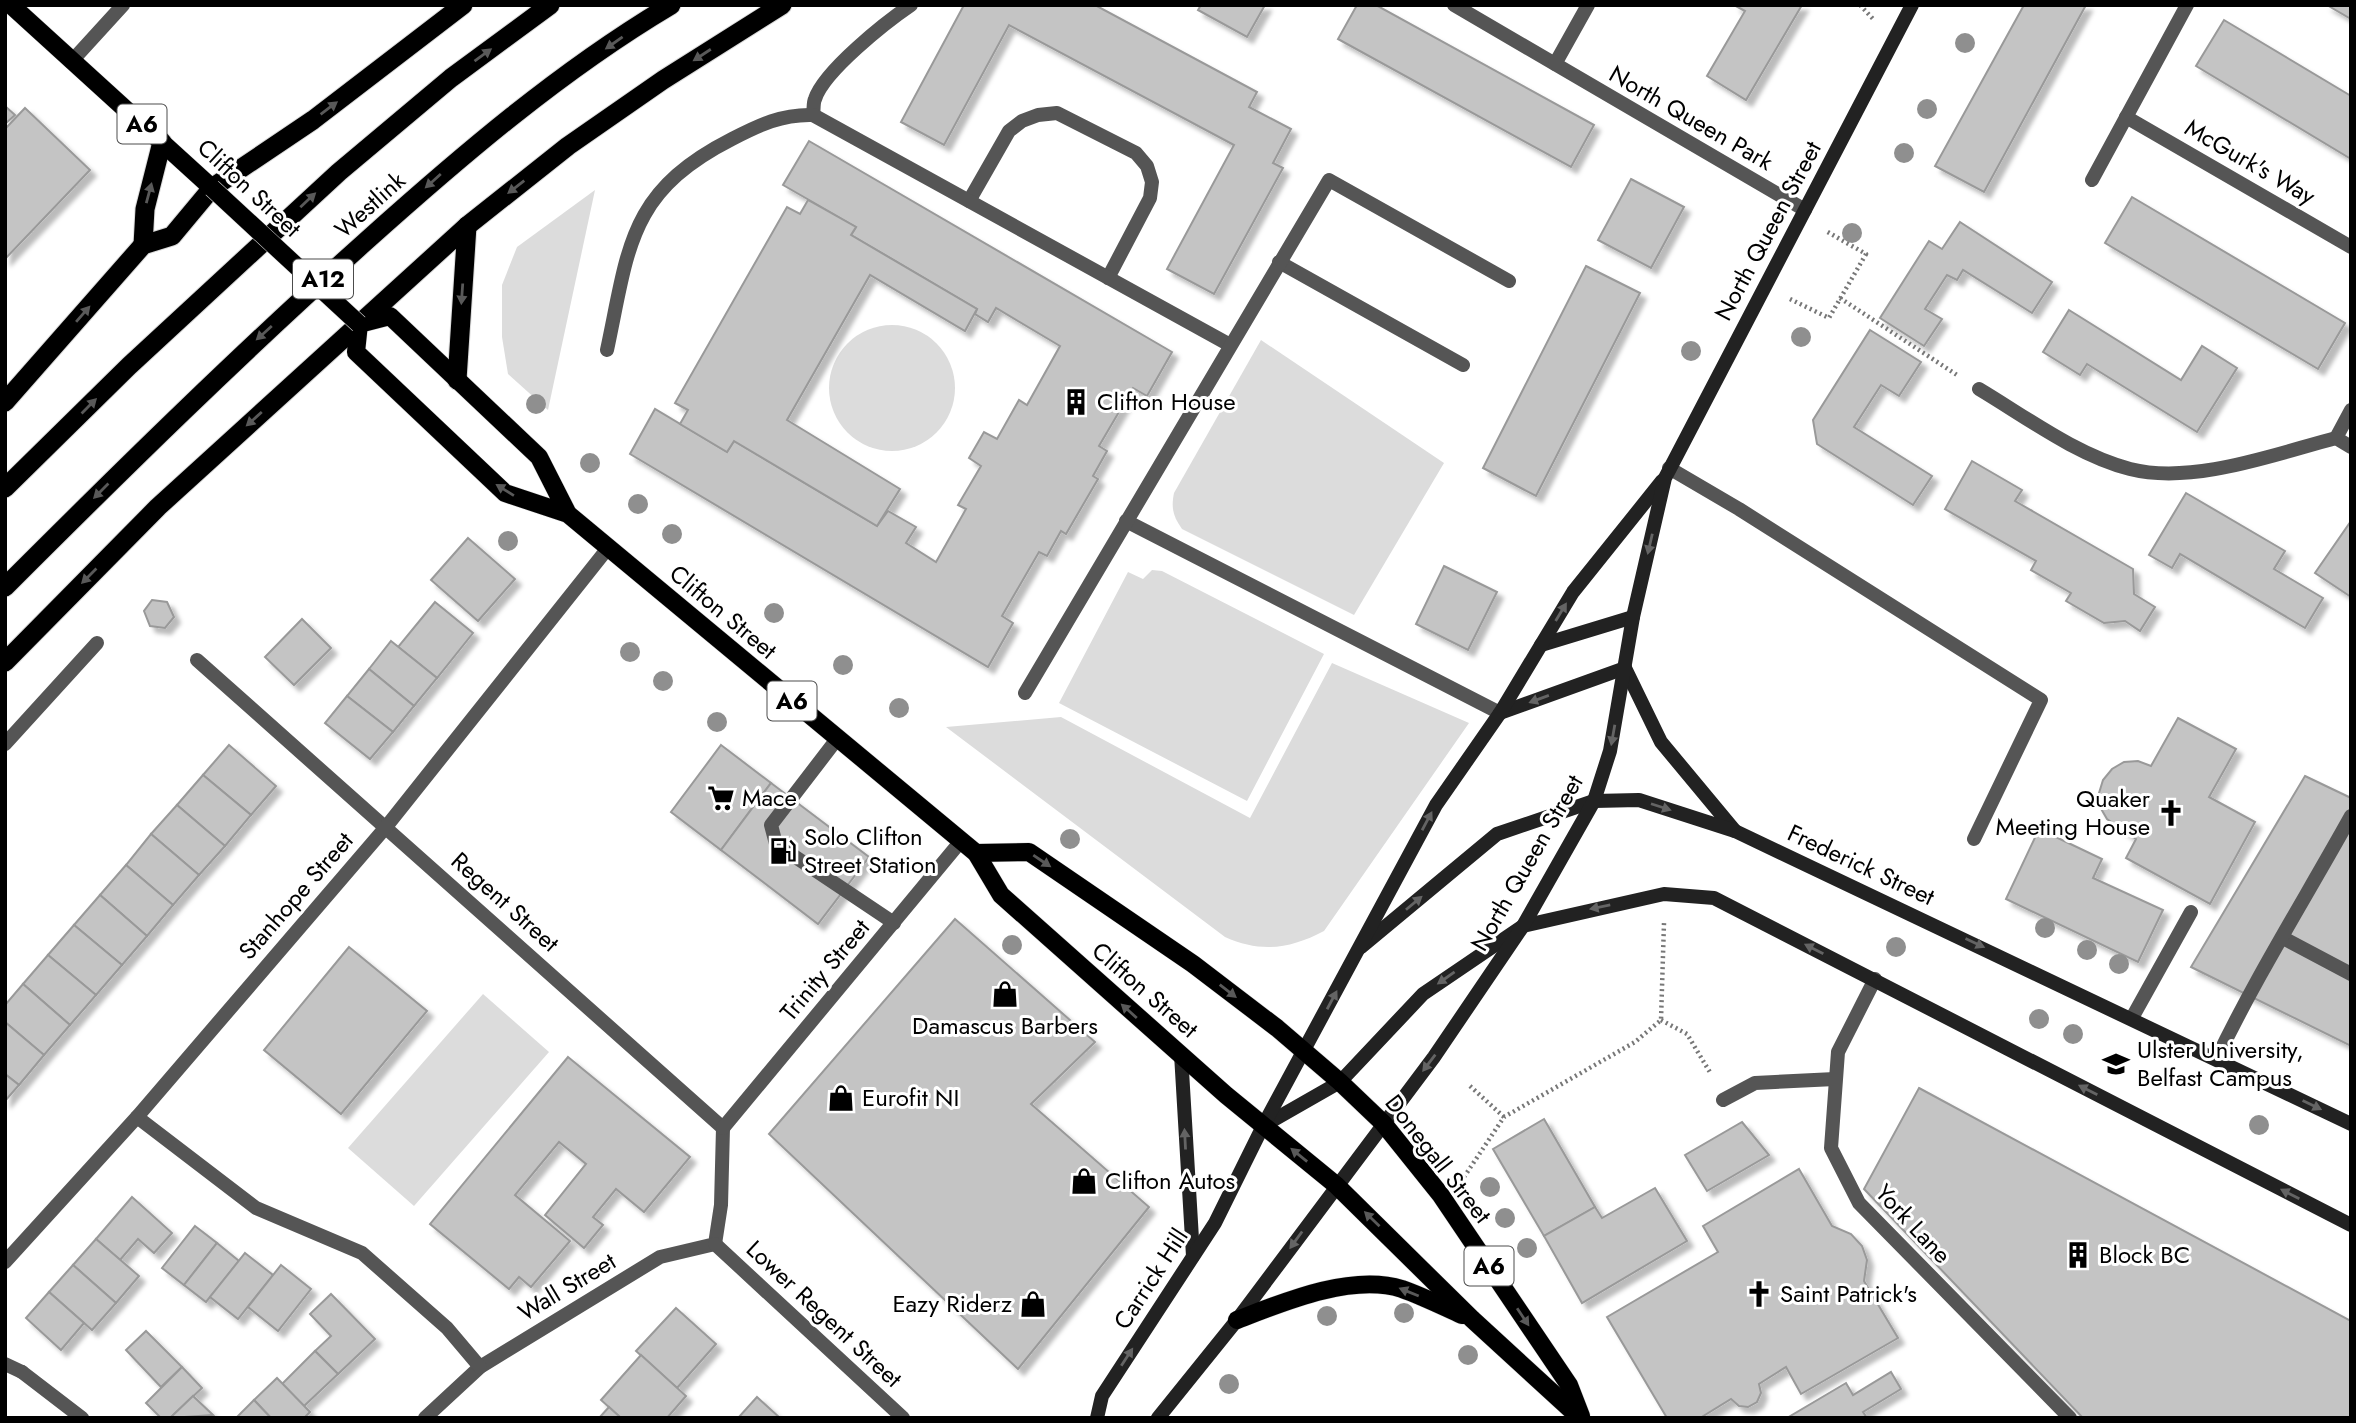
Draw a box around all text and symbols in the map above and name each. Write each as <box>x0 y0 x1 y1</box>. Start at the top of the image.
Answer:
one-way arrow <box>605 36 623 50</box>
one-way arrow <box>474 48 492 62</box>
one-way arrow <box>692 48 711 61</box>
street label: North Queen Park <box>1603 56 1780 179</box>
one-way arrow <box>320 101 338 115</box>
road number: A6 <box>118 105 166 144</box>
street label: McGurk's Way <box>2178 110 2322 213</box>
street label: Clifton Street <box>190 130 309 245</box>
street label: North Queen Street <box>1705 135 1830 327</box>
street label: Westlink <box>327 163 413 246</box>
one-way arrow <box>425 173 442 188</box>
one-way arrow <box>508 179 526 194</box>
one-way arrow <box>144 182 155 204</box>
one-way arrow <box>299 193 316 209</box>
road number: A12 <box>293 260 353 298</box>
one-way arrow <box>457 283 468 305</box>
one-way arrow <box>75 305 91 323</box>
one-way arrow <box>255 324 272 340</box>
place label: Clifton House <box>1097 384 1236 419</box>
building icon: Clifton House <box>1061 387 1091 417</box>
one-way arrow <box>80 398 96 415</box>
one-way arrow <box>246 411 263 427</box>
one-way arrow <box>92 483 109 500</box>
one-way arrow <box>495 484 515 497</box>
one-way arrow <box>1644 533 1655 555</box>
street label: Clifton Street <box>662 556 785 667</box>
one-way arrow <box>81 568 98 585</box>
one-way arrow <box>1554 603 1567 622</box>
road number: A6 <box>768 681 816 720</box>
one-way arrow <box>1529 693 1550 704</box>
one-way arrow <box>1607 724 1618 746</box>
street label: North Queen Street <box>1462 768 1592 958</box>
place label: Mace <box>742 780 797 815</box>
place label: Quaker Meeting House <box>1995 781 2151 844</box>
supermarket icon: Mace <box>706 783 736 813</box>
church icon: Quaker Meeting House <box>2156 798 2186 828</box>
one-way arrow <box>1651 803 1672 813</box>
one-way arrow <box>1421 811 1433 831</box>
street label: Frederick Street <box>1782 815 1941 914</box>
place label: Solo Clifton Street Station <box>804 819 937 882</box>
street label: Stanhope Street <box>230 824 361 967</box>
fuel station icon: Solo Clifton Street Station <box>768 836 798 866</box>
street label: Regent Street <box>444 844 567 960</box>
one-way arrow <box>1032 854 1051 867</box>
one-way arrow <box>1405 896 1423 911</box>
one-way arrow <box>1589 902 1611 913</box>
street label: Trinity Street <box>772 911 878 1028</box>
street label: Clifton Street <box>1084 933 1206 1046</box>
one-way arrow <box>1964 938 1985 949</box>
one-way arrow <box>1804 943 1824 954</box>
one-way arrow <box>1437 971 1456 984</box>
shop icon: Damascus Barbers <box>990 979 1020 1009</box>
one-way arrow <box>1219 984 1237 998</box>
one-way arrow <box>1326 990 1338 1010</box>
one-way arrow <box>1121 1003 1138 1019</box>
place label: Damascus Barbers <box>912 1008 1098 1043</box>
place label: Ulster University, Belfast Campus <box>2137 1032 2304 1095</box>
school or university icon: Ulster University, Belfast Campus <box>2101 1049 2131 1079</box>
one-way arrow <box>1422 1054 1436 1072</box>
place label: Eurofit NI <box>862 1080 959 1115</box>
shop icon: Eurofit NI <box>826 1083 856 1113</box>
one-way arrow <box>2078 1084 2098 1095</box>
street label: Donegall Street <box>1377 1087 1500 1231</box>
one-way arrow <box>2302 1099 2322 1111</box>
one-way arrow <box>1180 1128 1191 1150</box>
one-way arrow <box>1291 1148 1309 1163</box>
place label: Clifton Autos <box>1105 1163 1235 1198</box>
shop icon: Clifton Autos <box>1069 1166 1099 1196</box>
street label: York Lane <box>1867 1176 1959 1271</box>
one-way arrow <box>2280 1188 2300 1200</box>
one-way arrow <box>1364 1211 1381 1227</box>
street label: Carrick Hill <box>1105 1221 1196 1336</box>
one-way arrow <box>1289 1231 1303 1249</box>
street label: Lower Regent Street <box>739 1232 910 1395</box>
place label: Block BC <box>2099 1237 2190 1272</box>
building icon: Block BC <box>2063 1240 2093 1270</box>
street label: Wall Street <box>511 1244 622 1329</box>
road number: A6 <box>1464 1246 1514 1286</box>
place label: Saint Patrick's <box>1780 1276 1917 1311</box>
church icon: Saint Patrick's <box>1744 1279 1774 1309</box>
place label: Eazy Riderz <box>892 1286 1012 1321</box>
one-way arrow <box>1398 1287 1419 1298</box>
shop icon: Eazy Riderz <box>1018 1289 1048 1319</box>
one-way arrow <box>1516 1308 1529 1327</box>
one-way arrow <box>1120 1348 1133 1367</box>

